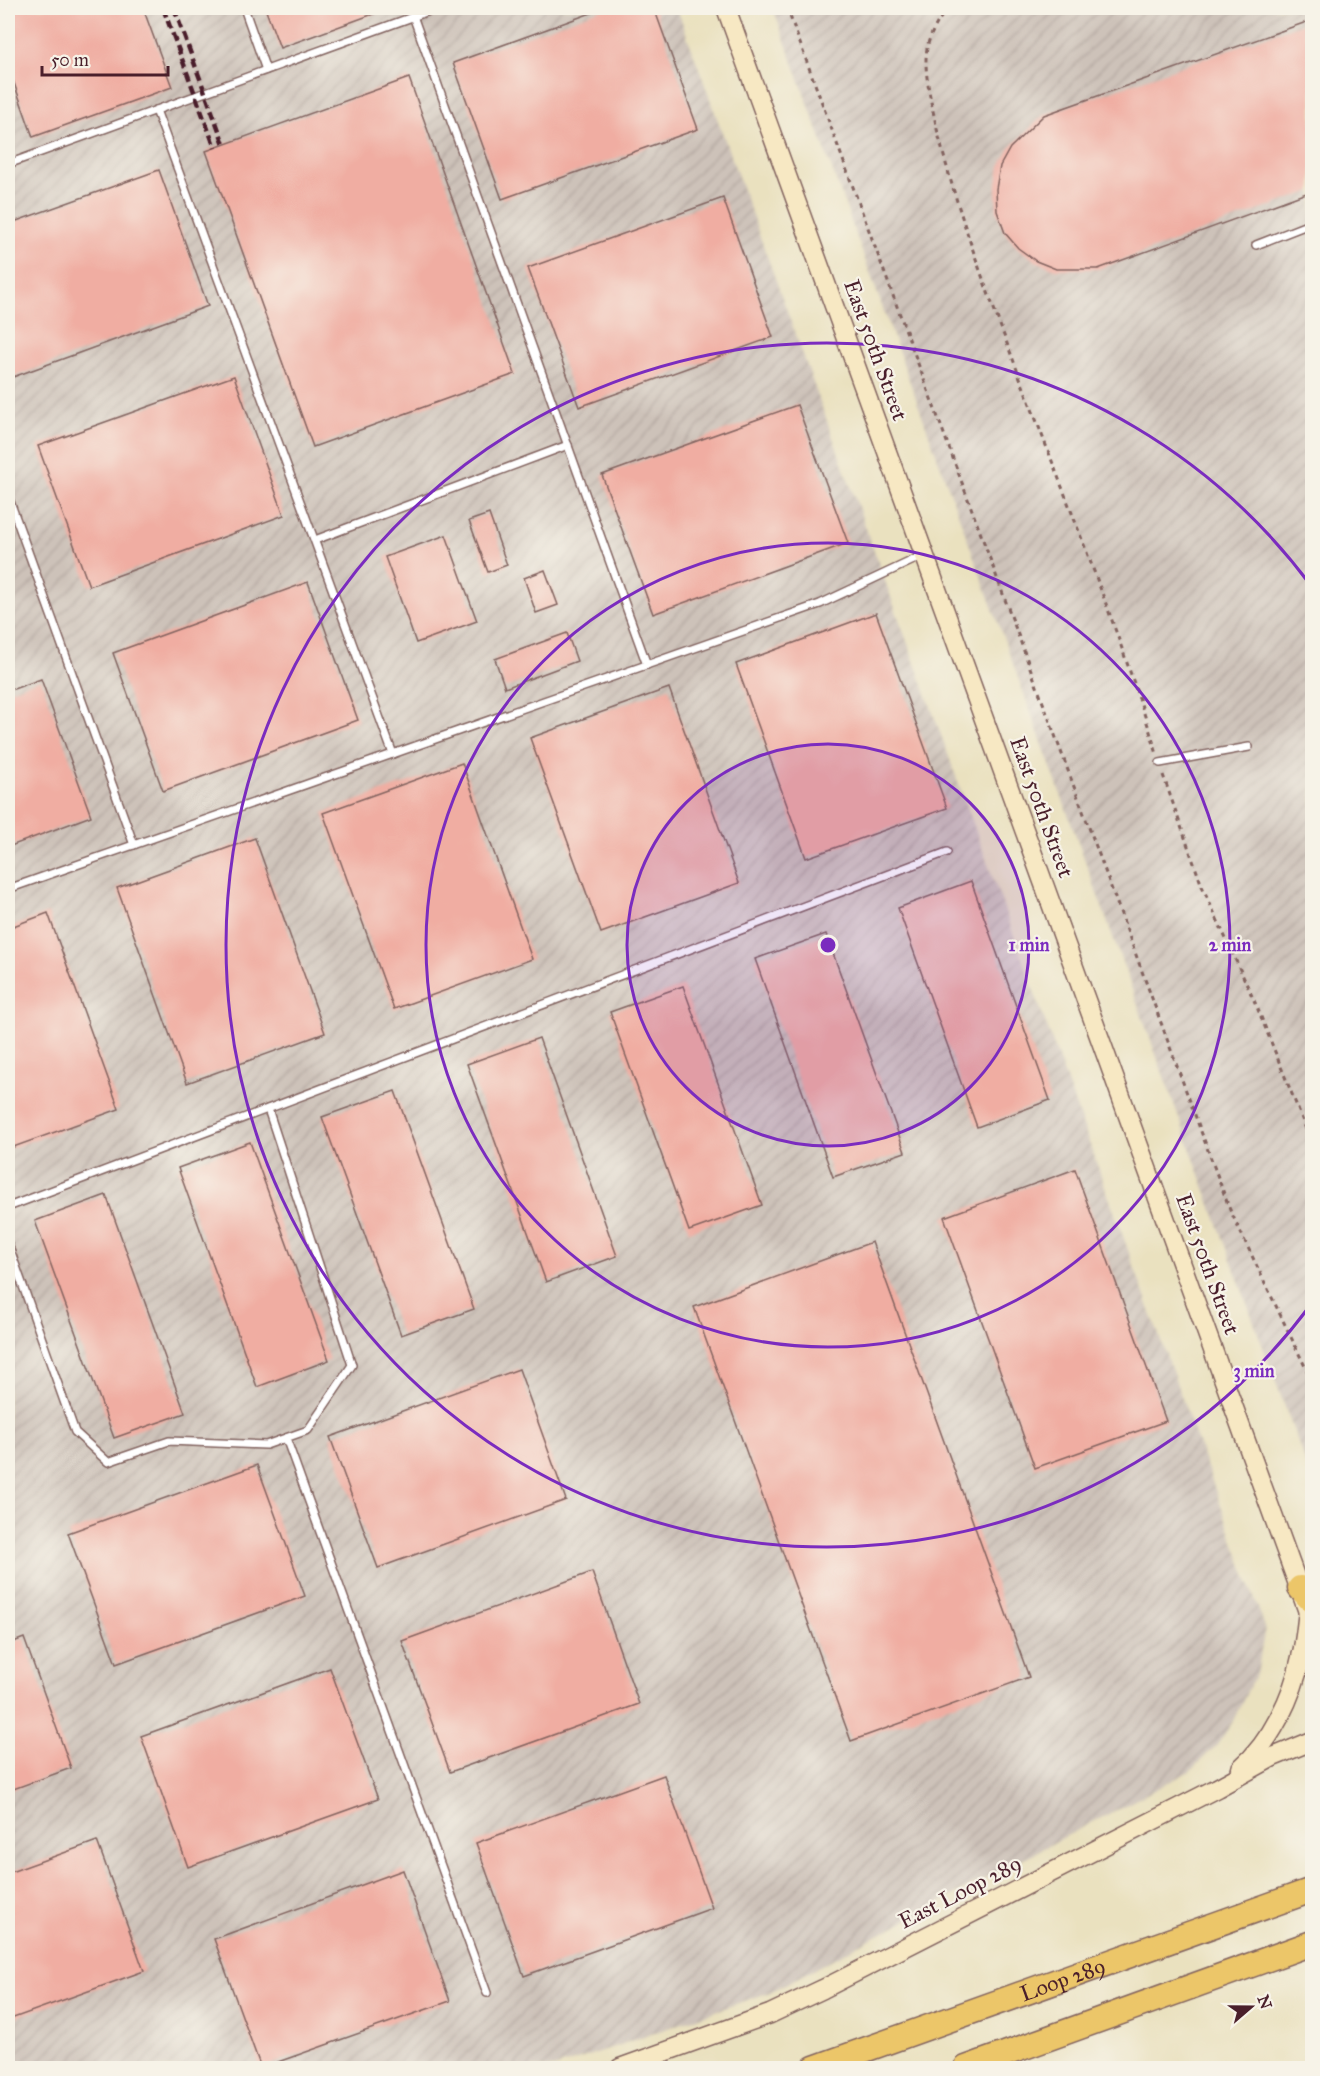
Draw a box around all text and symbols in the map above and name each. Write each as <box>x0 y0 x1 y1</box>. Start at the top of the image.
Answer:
scale bar <box>42 39 168 77</box>
text: 50 m <box>51 49 89 71</box>
street label: East 50th Street <box>838 276 914 424</box>
street label: East 50th Street <box>1004 733 1080 881</box>
text: 1 min <box>1009 934 1050 956</box>
text: 2 min <box>1209 934 1252 956</box>
centre of rings <box>818 935 838 955</box>
street label: East 50th Street <box>1170 1190 1246 1338</box>
text: 3 min <box>1234 1360 1275 1383</box>
street label: East Loop 289 <box>894 1849 1026 1935</box>
street label: Loop 289 <box>1016 1951 1109 2007</box>
north arrow <box>1221 1977 1281 2037</box>
text: N <box>1253 1992 1276 2012</box>

